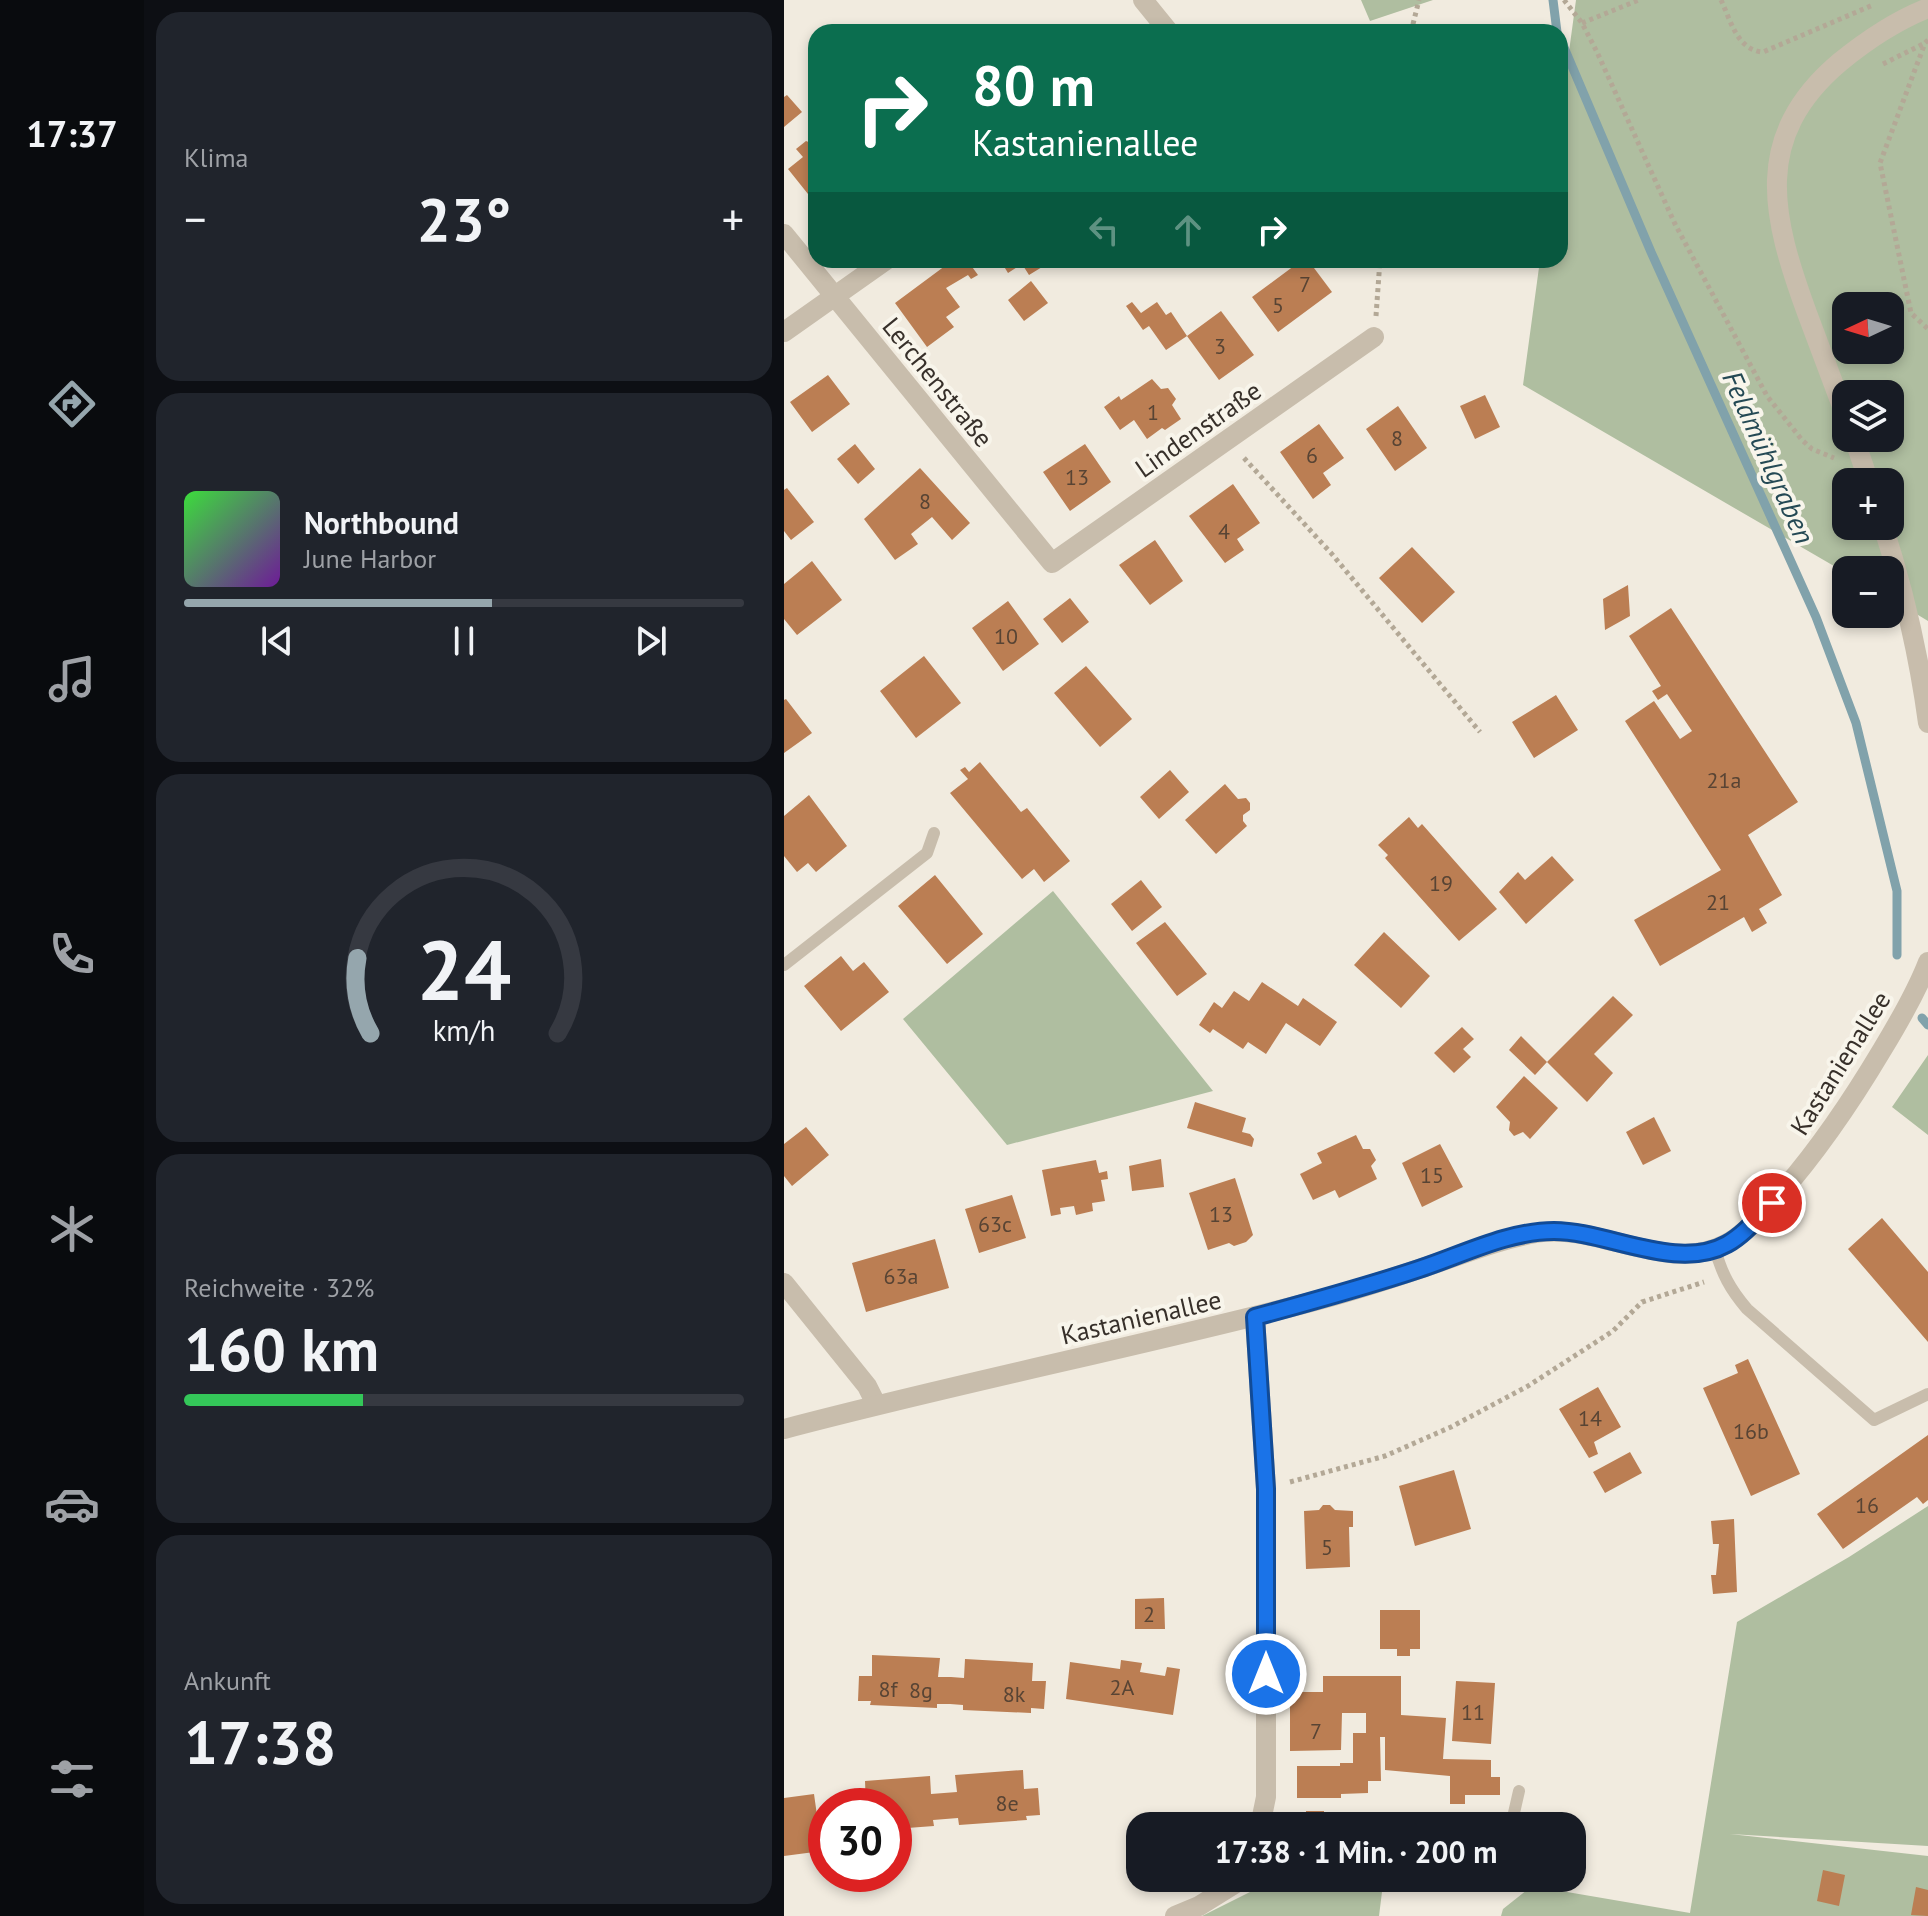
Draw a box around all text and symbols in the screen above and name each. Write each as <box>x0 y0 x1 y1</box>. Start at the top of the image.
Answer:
text: 80 m <box>972 49 1095 121</box>
icon: right <box>840 56 944 160</box>
text: 17:37 <box>26 110 118 157</box>
text: Kastanienallee <box>972 119 1198 166</box>
text: Klima <box>184 141 248 174</box>
text: 23° <box>417 180 511 258</box>
text: − <box>184 190 206 247</box>
text: + <box>722 190 744 247</box>
icon: left <box>1082 208 1126 252</box>
icon: ahead <box>1166 208 1210 252</box>
icon: right <box>1250 208 1294 252</box>
house number: 7 <box>1299 270 1311 298</box>
house number: 5 <box>1272 291 1284 319</box>
north arrow <box>1832 292 1904 364</box>
map controls <box>1832 292 1904 628</box>
street label: Lerchenstraße <box>876 310 1000 454</box>
house number: 3 <box>1214 332 1226 360</box>
water label: Feldmühlgraben <box>1714 365 1824 549</box>
street label: Lindenstraße <box>1129 374 1267 484</box>
icon: directions <box>44 376 100 432</box>
button: layers <box>1832 380 1904 452</box>
house number: 1 <box>1147 398 1159 426</box>
house number: 8 <box>1391 424 1403 452</box>
house number: 6 <box>1306 441 1318 469</box>
house number: 13 <box>1065 463 1089 491</box>
button: + <box>1832 468 1904 540</box>
house number: 8 <box>919 487 931 515</box>
text: Northbound <box>304 503 459 542</box>
house number: 4 <box>1218 517 1230 545</box>
text: June Harbor <box>304 542 436 575</box>
button: − <box>1832 556 1904 628</box>
icon: previous <box>255 619 299 663</box>
icon: pause <box>442 619 486 663</box>
icon: next <box>629 619 673 663</box>
house number: 10 <box>994 622 1018 650</box>
icon: music <box>44 651 100 707</box>
house number: 21a <box>1707 766 1741 794</box>
house number: 19 <box>1429 869 1453 897</box>
house number: 21 <box>1706 888 1730 916</box>
text: 24 <box>417 915 511 1023</box>
icon: phone <box>44 926 100 982</box>
street label: Kastanienallee <box>1783 985 1897 1141</box>
text: km/h <box>433 1012 495 1049</box>
house number: 15 <box>1420 1161 1444 1189</box>
pin <box>1738 1169 1806 1237</box>
icon: arrive <box>1750 1181 1794 1225</box>
house number: 13 <box>1209 1200 1233 1228</box>
icon: climate <box>44 1201 100 1257</box>
house number: 63c <box>978 1210 1012 1238</box>
house number: 63a <box>884 1262 918 1290</box>
text: Reichweite · 32% <box>184 1271 374 1304</box>
street label: Kastanienallee <box>1058 1283 1224 1351</box>
text: 160 km <box>184 1310 379 1388</box>
house number: 14 <box>1578 1404 1602 1432</box>
house number: 16b <box>1733 1417 1769 1445</box>
icon: car <box>44 1476 100 1532</box>
house number: 16 <box>1855 1491 1879 1519</box>
house number: 5 <box>1321 1533 1333 1561</box>
house number: 2 <box>1143 1600 1155 1628</box>
position arrow <box>1224 1632 1308 1716</box>
text: Ankunft <box>184 1664 271 1697</box>
house number: 2A <box>1110 1673 1135 1701</box>
house number: 8f <box>878 1675 898 1703</box>
house number: 8g <box>909 1676 933 1704</box>
house number: 8k <box>1003 1680 1026 1708</box>
house number: 11 <box>1461 1698 1485 1726</box>
text: 17:38 <box>184 1703 336 1781</box>
house number: 7 <box>1310 1717 1322 1745</box>
icon: filters <box>44 1751 100 1807</box>
speed limit sign: 30 <box>808 1788 912 1892</box>
house number: 8e <box>995 1789 1019 1817</box>
text: 17:38 · 1 Min. · 200 m <box>1215 1832 1497 1871</box>

